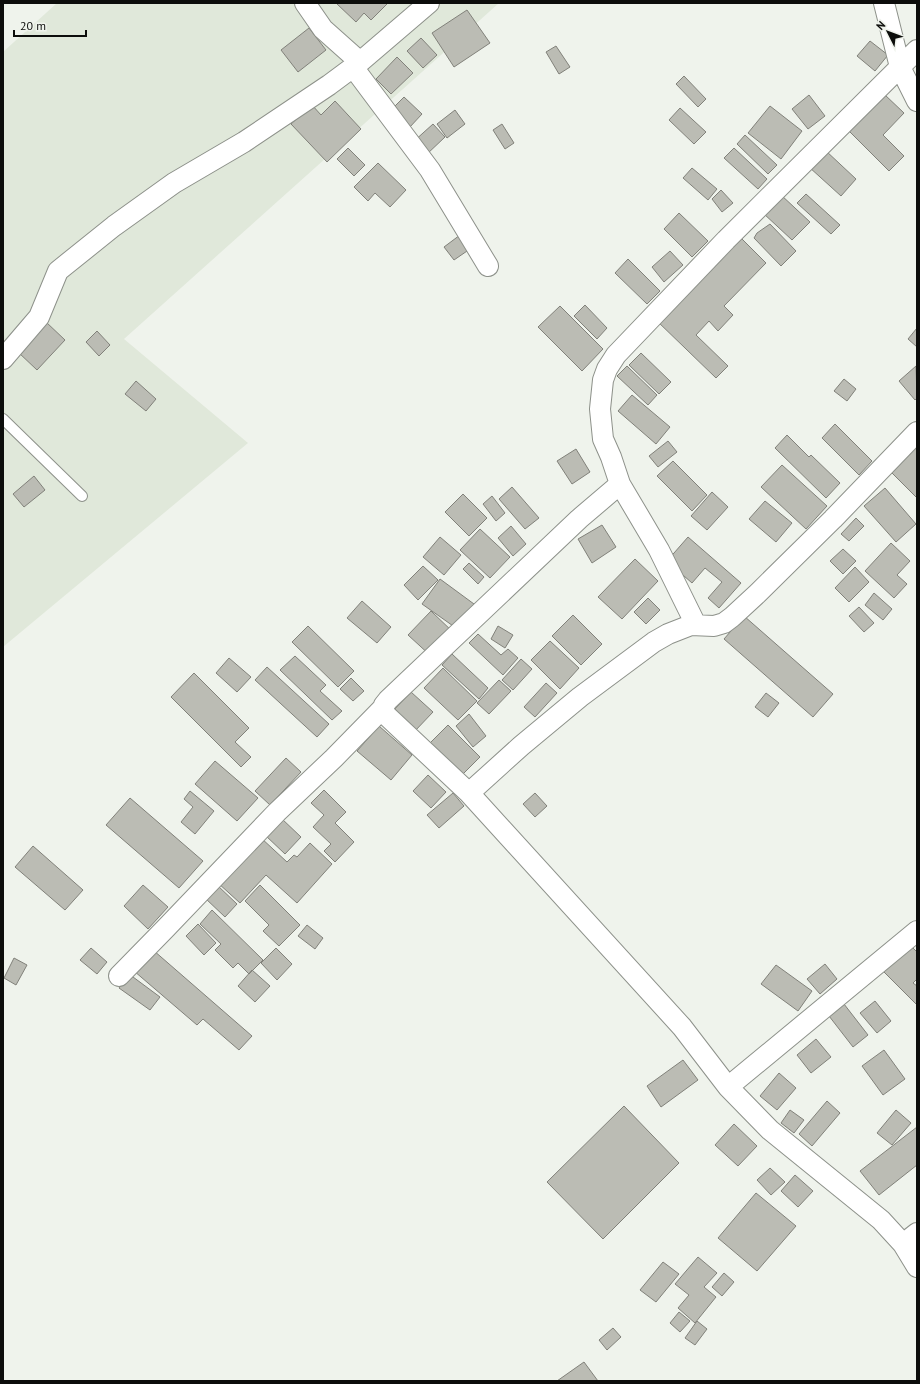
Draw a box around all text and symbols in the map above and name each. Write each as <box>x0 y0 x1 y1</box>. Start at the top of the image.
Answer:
scale bar <box>14 12 86 38</box>
north arrow <box>868 12 908 52</box>
text: 20 m <box>20 18 46 33</box>
text: N <box>873 18 888 33</box>

